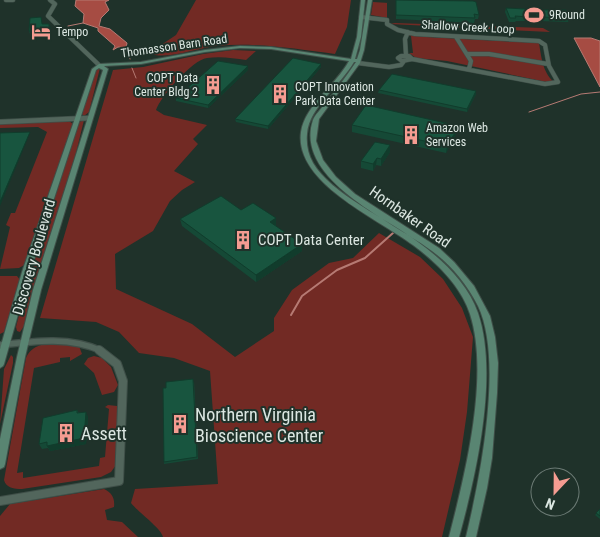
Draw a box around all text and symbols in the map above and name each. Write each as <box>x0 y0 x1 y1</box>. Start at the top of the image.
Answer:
sports icon: 9Round <box>523 4 545 26</box>
place label: 9Round <box>549 8 585 22</box>
street label: Shallow Creek Loop <box>421 18 515 36</box>
hotel icon: Tempo <box>30 21 52 43</box>
place label: Tempo <box>56 25 88 39</box>
street label: Thomasson Barn Road <box>120 32 228 60</box>
place label: COPT Data Center Bldg 2 <box>134 71 198 99</box>
building icon: COPT Data Center Bldg 2 <box>202 74 224 96</box>
place label: COPT Innovation Park Data Center <box>295 80 375 108</box>
building icon: COPT Innovation Park Data Center <box>269 83 291 105</box>
place label: Amazon Web Services <box>426 121 488 149</box>
building icon: Amazon Web Services <box>400 124 422 146</box>
street label: Hornbaker Road <box>366 182 454 252</box>
street label: Discovery Boulevard <box>9 197 59 317</box>
building icon: COPT Data Center <box>232 229 254 251</box>
place label: COPT Data Center <box>258 231 365 249</box>
place label: Northern Virginia Bioscience Center <box>195 404 324 446</box>
building icon: Northern Virginia Bioscience Center <box>169 413 191 435</box>
building icon: Assett <box>55 422 77 444</box>
place label: Assett <box>81 423 127 444</box>
north arrow <box>530 467 580 517</box>
text: N <box>543 495 557 513</box>

